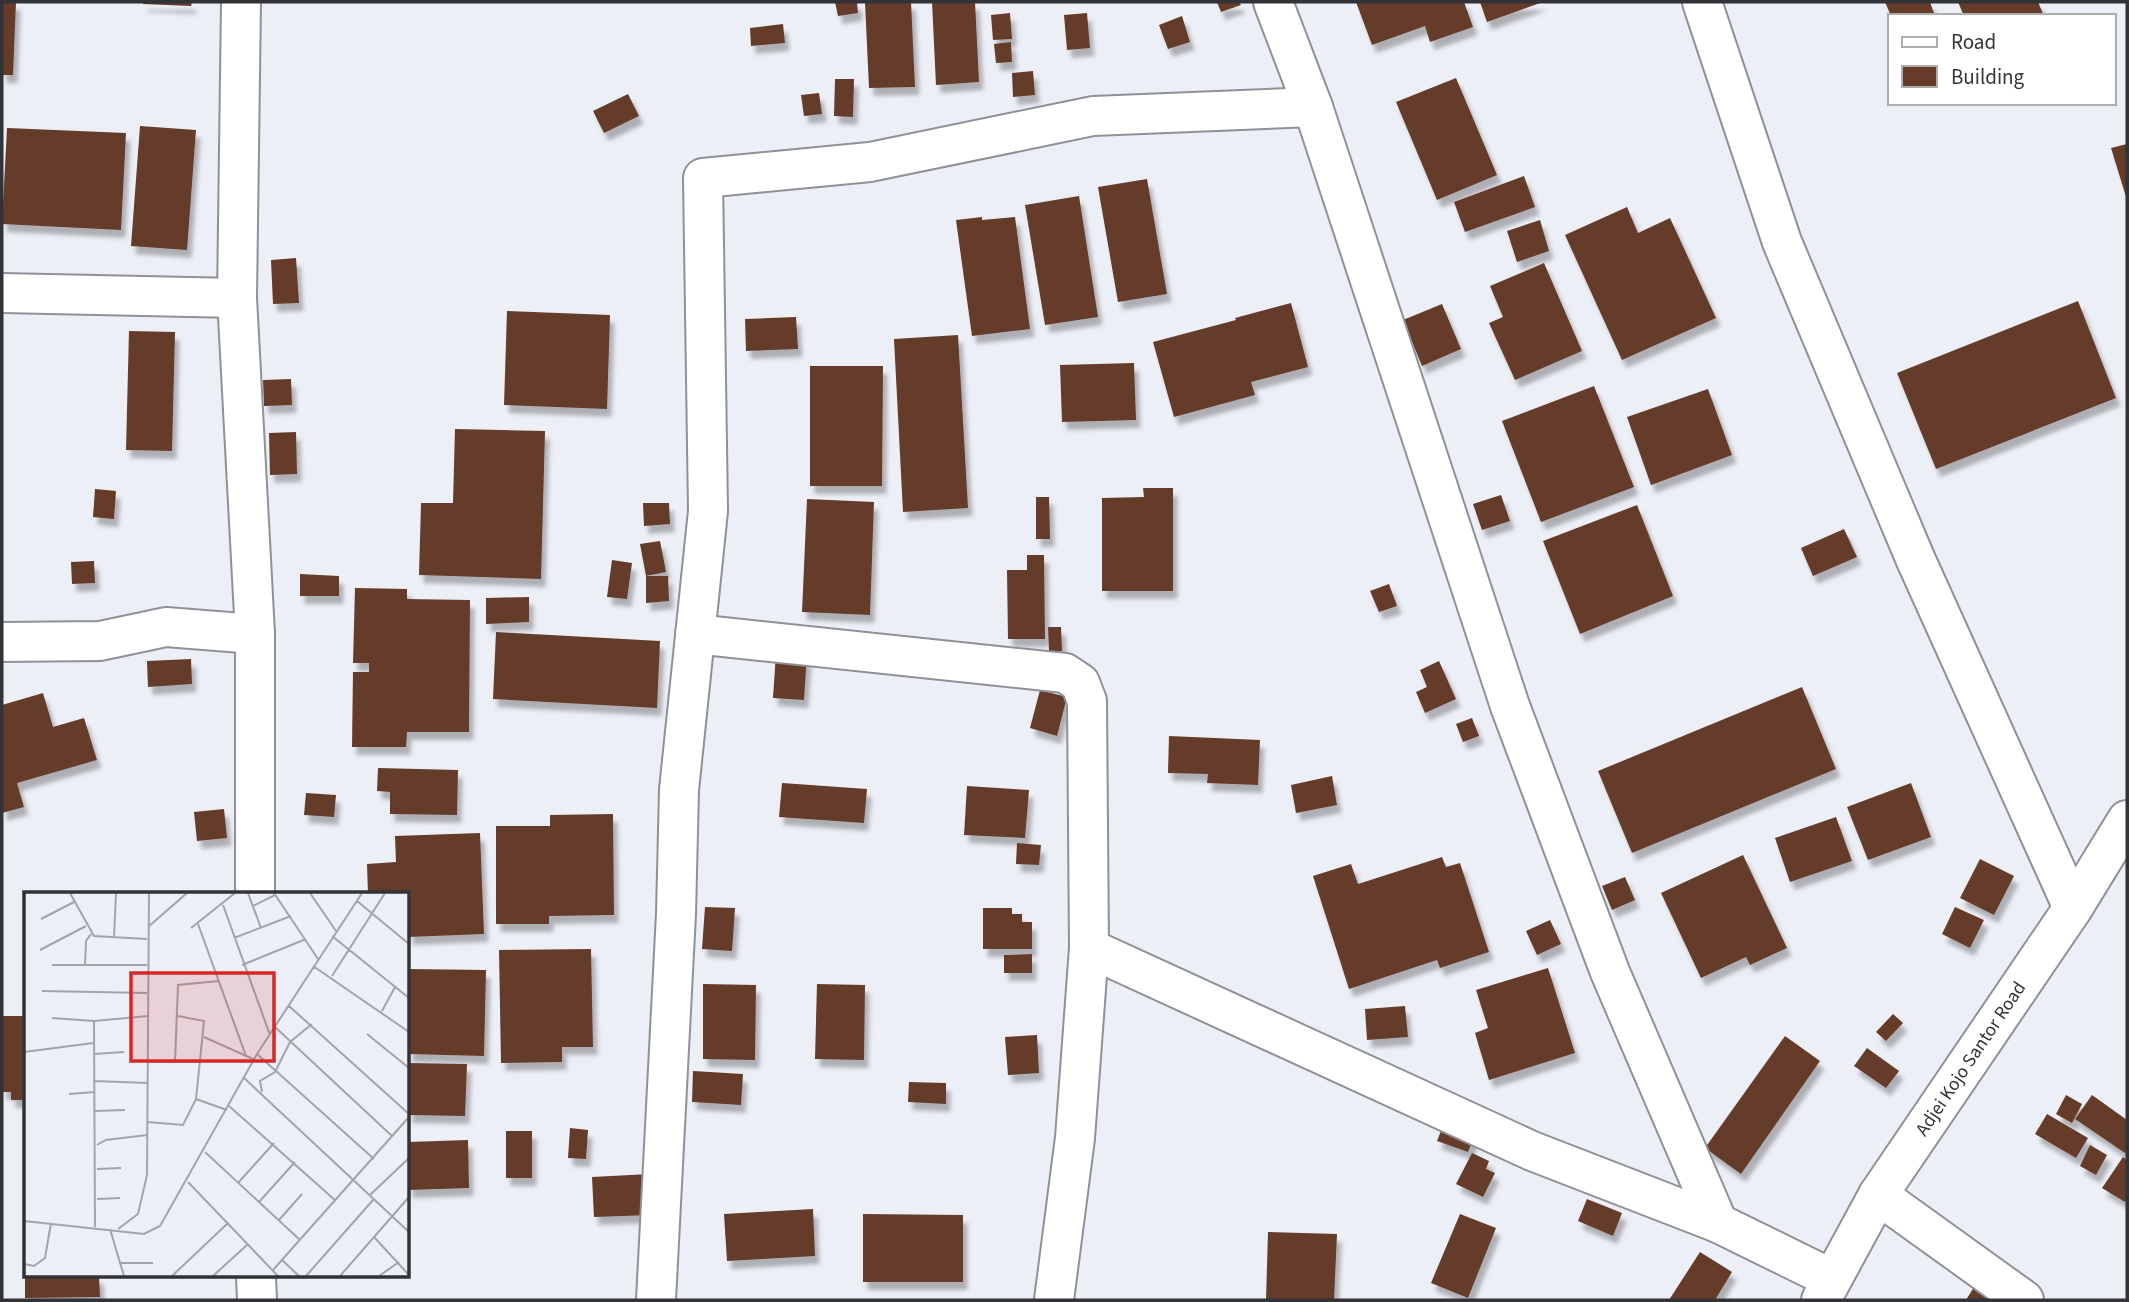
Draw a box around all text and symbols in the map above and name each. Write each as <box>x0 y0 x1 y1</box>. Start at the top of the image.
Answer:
legend <box>1888 14 2115 105</box>
text: Road <box>1951 27 1996 57</box>
text: Building <box>1951 62 2025 92</box>
inset map <box>24 892 410 1278</box>
street label: Adjei Kojo Santor Road <box>1909 976 2033 1142</box>

